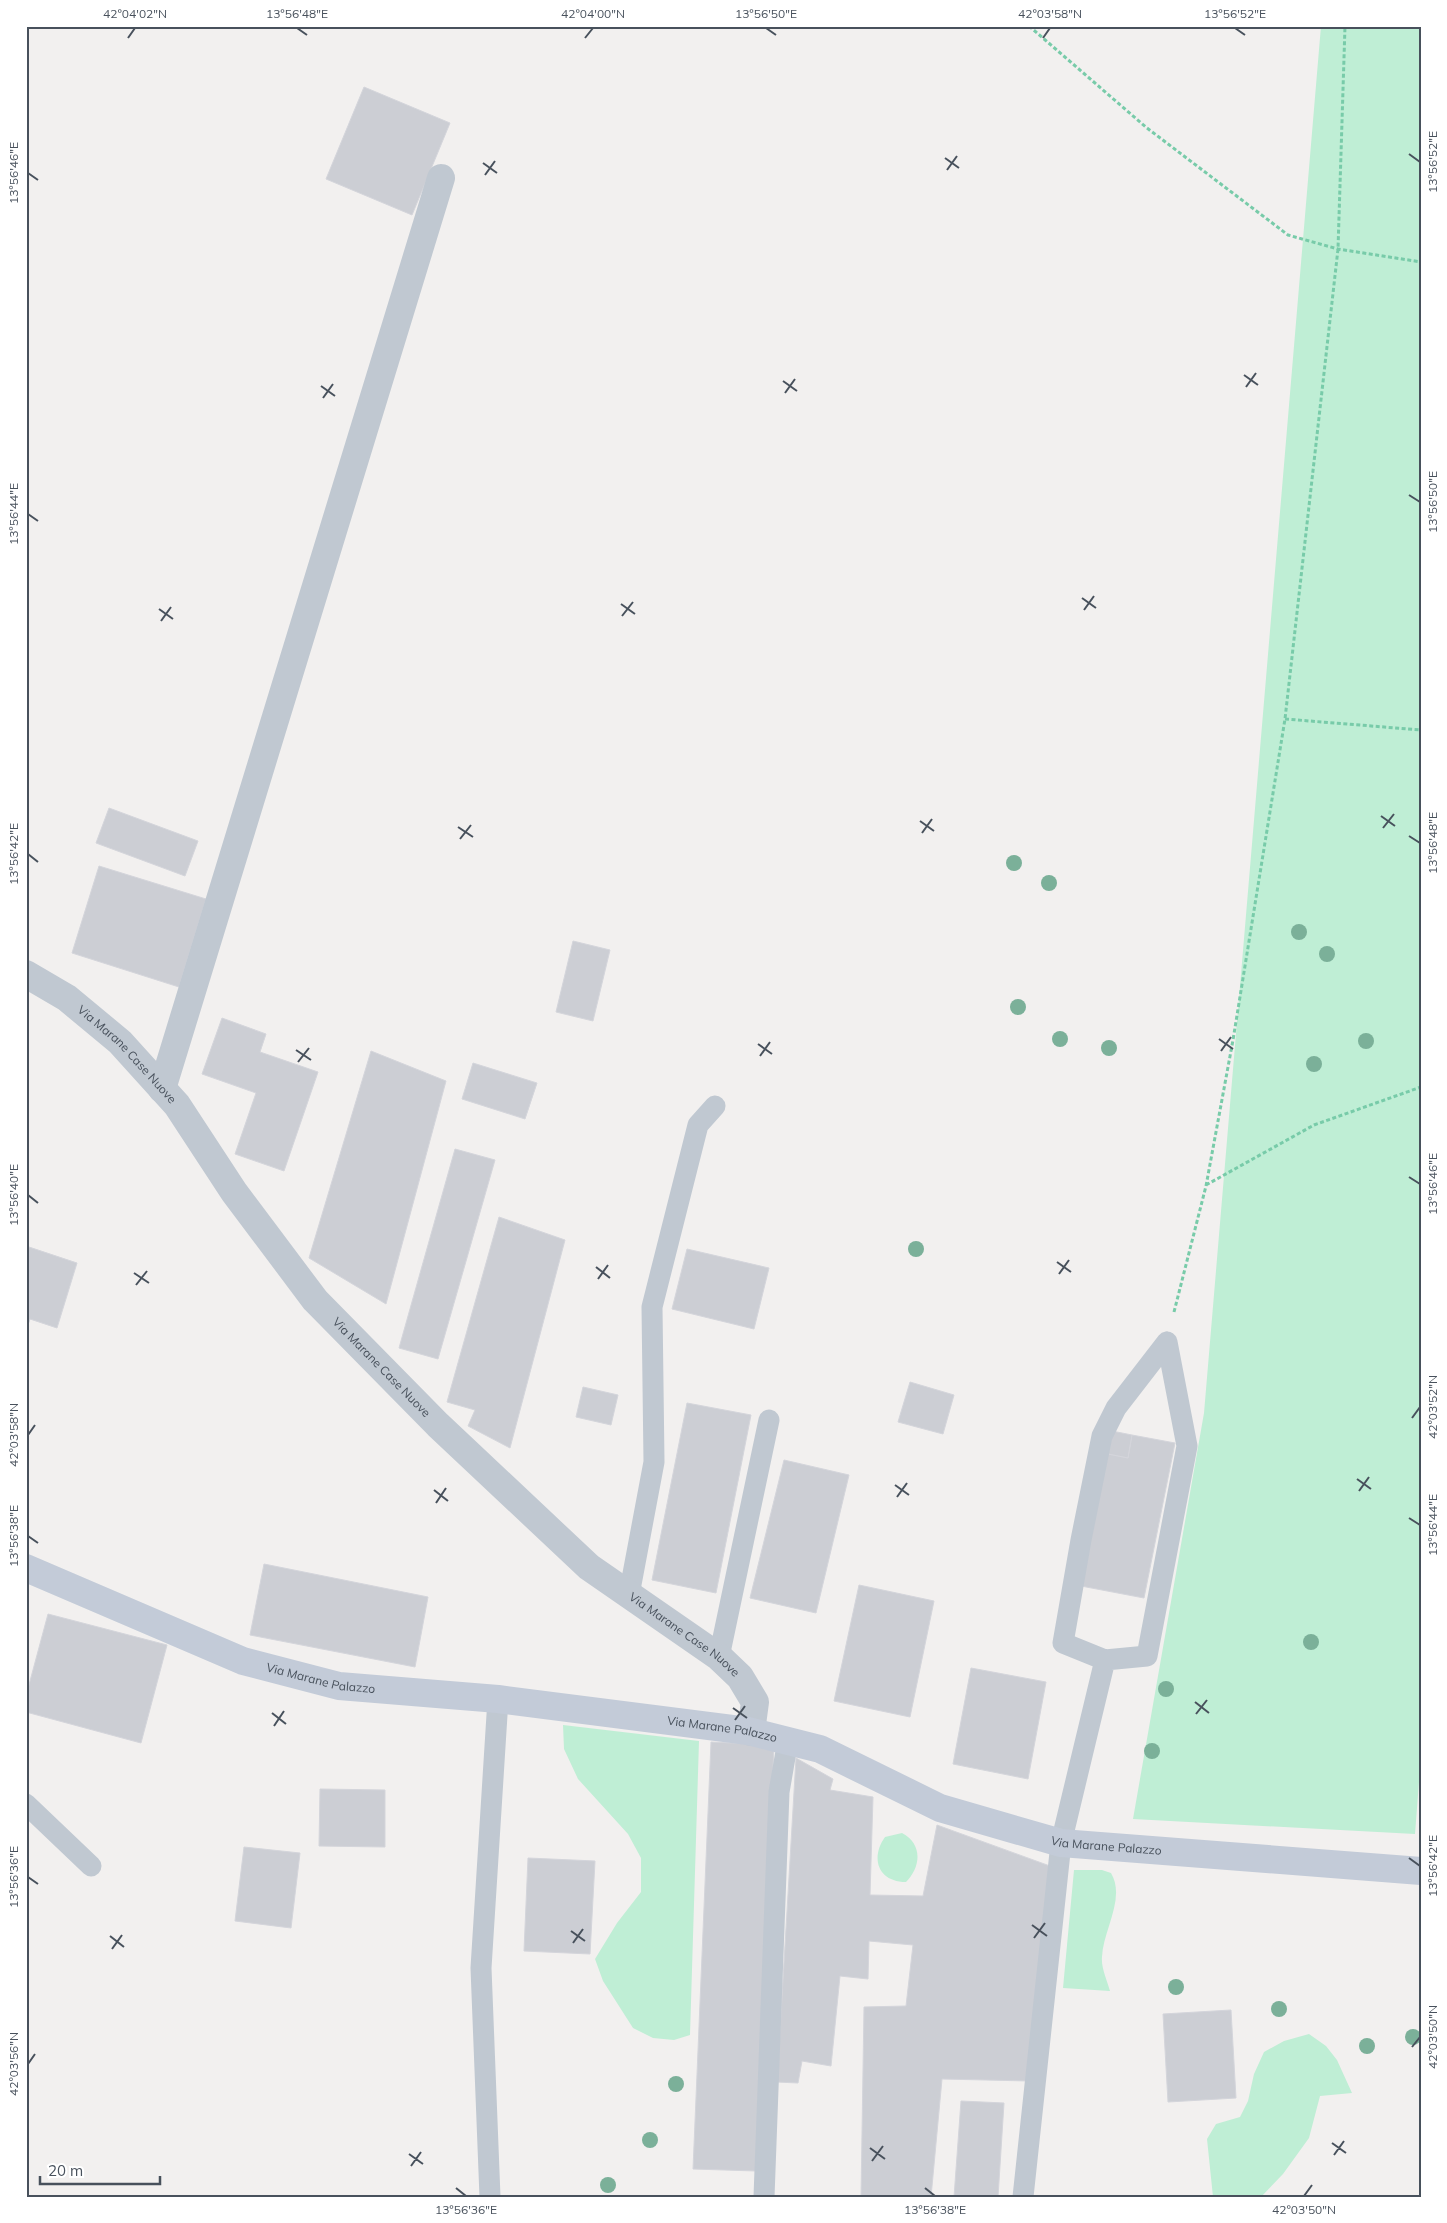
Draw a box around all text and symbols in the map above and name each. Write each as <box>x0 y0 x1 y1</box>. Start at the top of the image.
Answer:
text: 42°04'02"N <box>103 6 167 21</box>
text: 13°56'48"E <box>266 6 328 21</box>
text: 42°04'00"N <box>561 6 625 21</box>
text: 13°56'50"E <box>735 6 797 21</box>
text: 42°03'58"N <box>1018 6 1082 21</box>
text: 13°56'52"E <box>1204 6 1266 21</box>
text: 13°56'52"E <box>1425 131 1440 193</box>
text: 13°56'46"E <box>6 142 21 204</box>
text: 13°56'50"E <box>1425 471 1440 533</box>
text: 13°56'44"E <box>6 483 21 545</box>
text: 13°56'48"E <box>1425 812 1440 874</box>
text: 13°56'42"E <box>6 823 21 885</box>
street label: Via Marane Case Nuove <box>75 1002 180 1106</box>
text: 13°56'46"E <box>1425 1153 1440 1215</box>
text: 13°56'40"E <box>6 1164 21 1226</box>
street label: Via Marane Case Nuove <box>330 1314 434 1420</box>
text: 42°03'52"N <box>1425 1375 1440 1439</box>
text: 42°03'58"N <box>6 1403 21 1467</box>
text: 13°56'44"E <box>1425 1494 1440 1556</box>
text: 13°56'38"E <box>6 1505 21 1567</box>
street label: Via Marane Case Nuove <box>626 1589 743 1680</box>
street label: Via Marane Palazzo <box>265 1659 376 1696</box>
street label: Via Marane Palazzo <box>666 1713 779 1745</box>
street label: Via Marane Palazzo <box>1049 1832 1162 1858</box>
text: 13°56'42"E <box>1425 1835 1440 1897</box>
text: 13°56'36"E <box>6 1846 21 1908</box>
text: 42°03'50"N <box>1425 2005 1440 2069</box>
text: 42°03'56"N <box>6 2032 21 2096</box>
scale bar <box>40 2153 160 2185</box>
text: 20 m <box>48 2161 83 2180</box>
text: 13°56'36"E <box>435 2202 497 2217</box>
text: 13°56'38"E <box>904 2202 966 2217</box>
text: 42°03'50"N <box>1272 2202 1336 2217</box>

